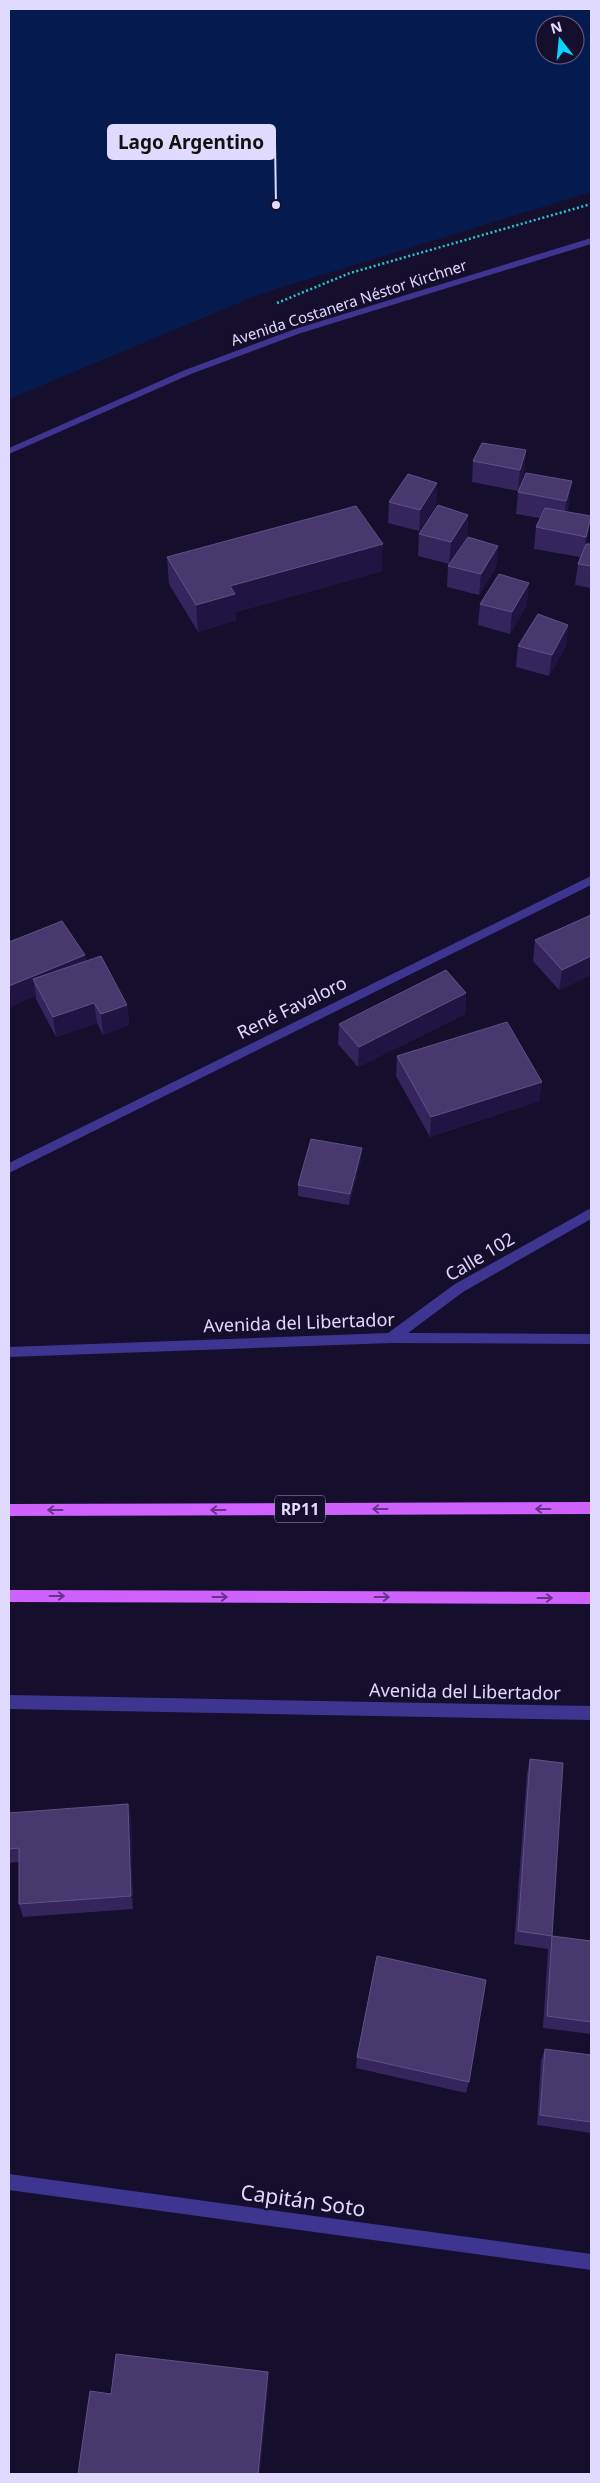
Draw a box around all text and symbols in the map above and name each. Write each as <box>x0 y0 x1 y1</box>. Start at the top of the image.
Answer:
north arrow <box>535 15 585 65</box>
text: N <box>548 16 564 38</box>
callout: Lago Argentino <box>108 125 275 159</box>
text: Lago Argentino <box>118 129 264 155</box>
street label: Avenida Costanera Néstor Kirchner <box>228 254 469 350</box>
street label: René Favaloro <box>233 970 351 1044</box>
street label: Calle 102 <box>441 1226 518 1286</box>
street label: Avenida del Libertador <box>203 1307 396 1337</box>
road number: RP11 <box>275 1496 325 1522</box>
one-way arrow <box>372 1504 388 1514</box>
one-way arrow <box>535 1504 551 1514</box>
one-way arrow <box>47 1505 64 1515</box>
one-way arrow <box>210 1505 226 1515</box>
one-way arrow <box>49 1591 65 1601</box>
one-way arrow <box>212 1592 228 1602</box>
one-way arrow <box>374 1592 390 1602</box>
one-way arrow <box>536 1593 553 1603</box>
street label: Avenida del Libertador <box>369 1677 562 1705</box>
street label: Capitán Soto <box>239 2177 367 2223</box>

